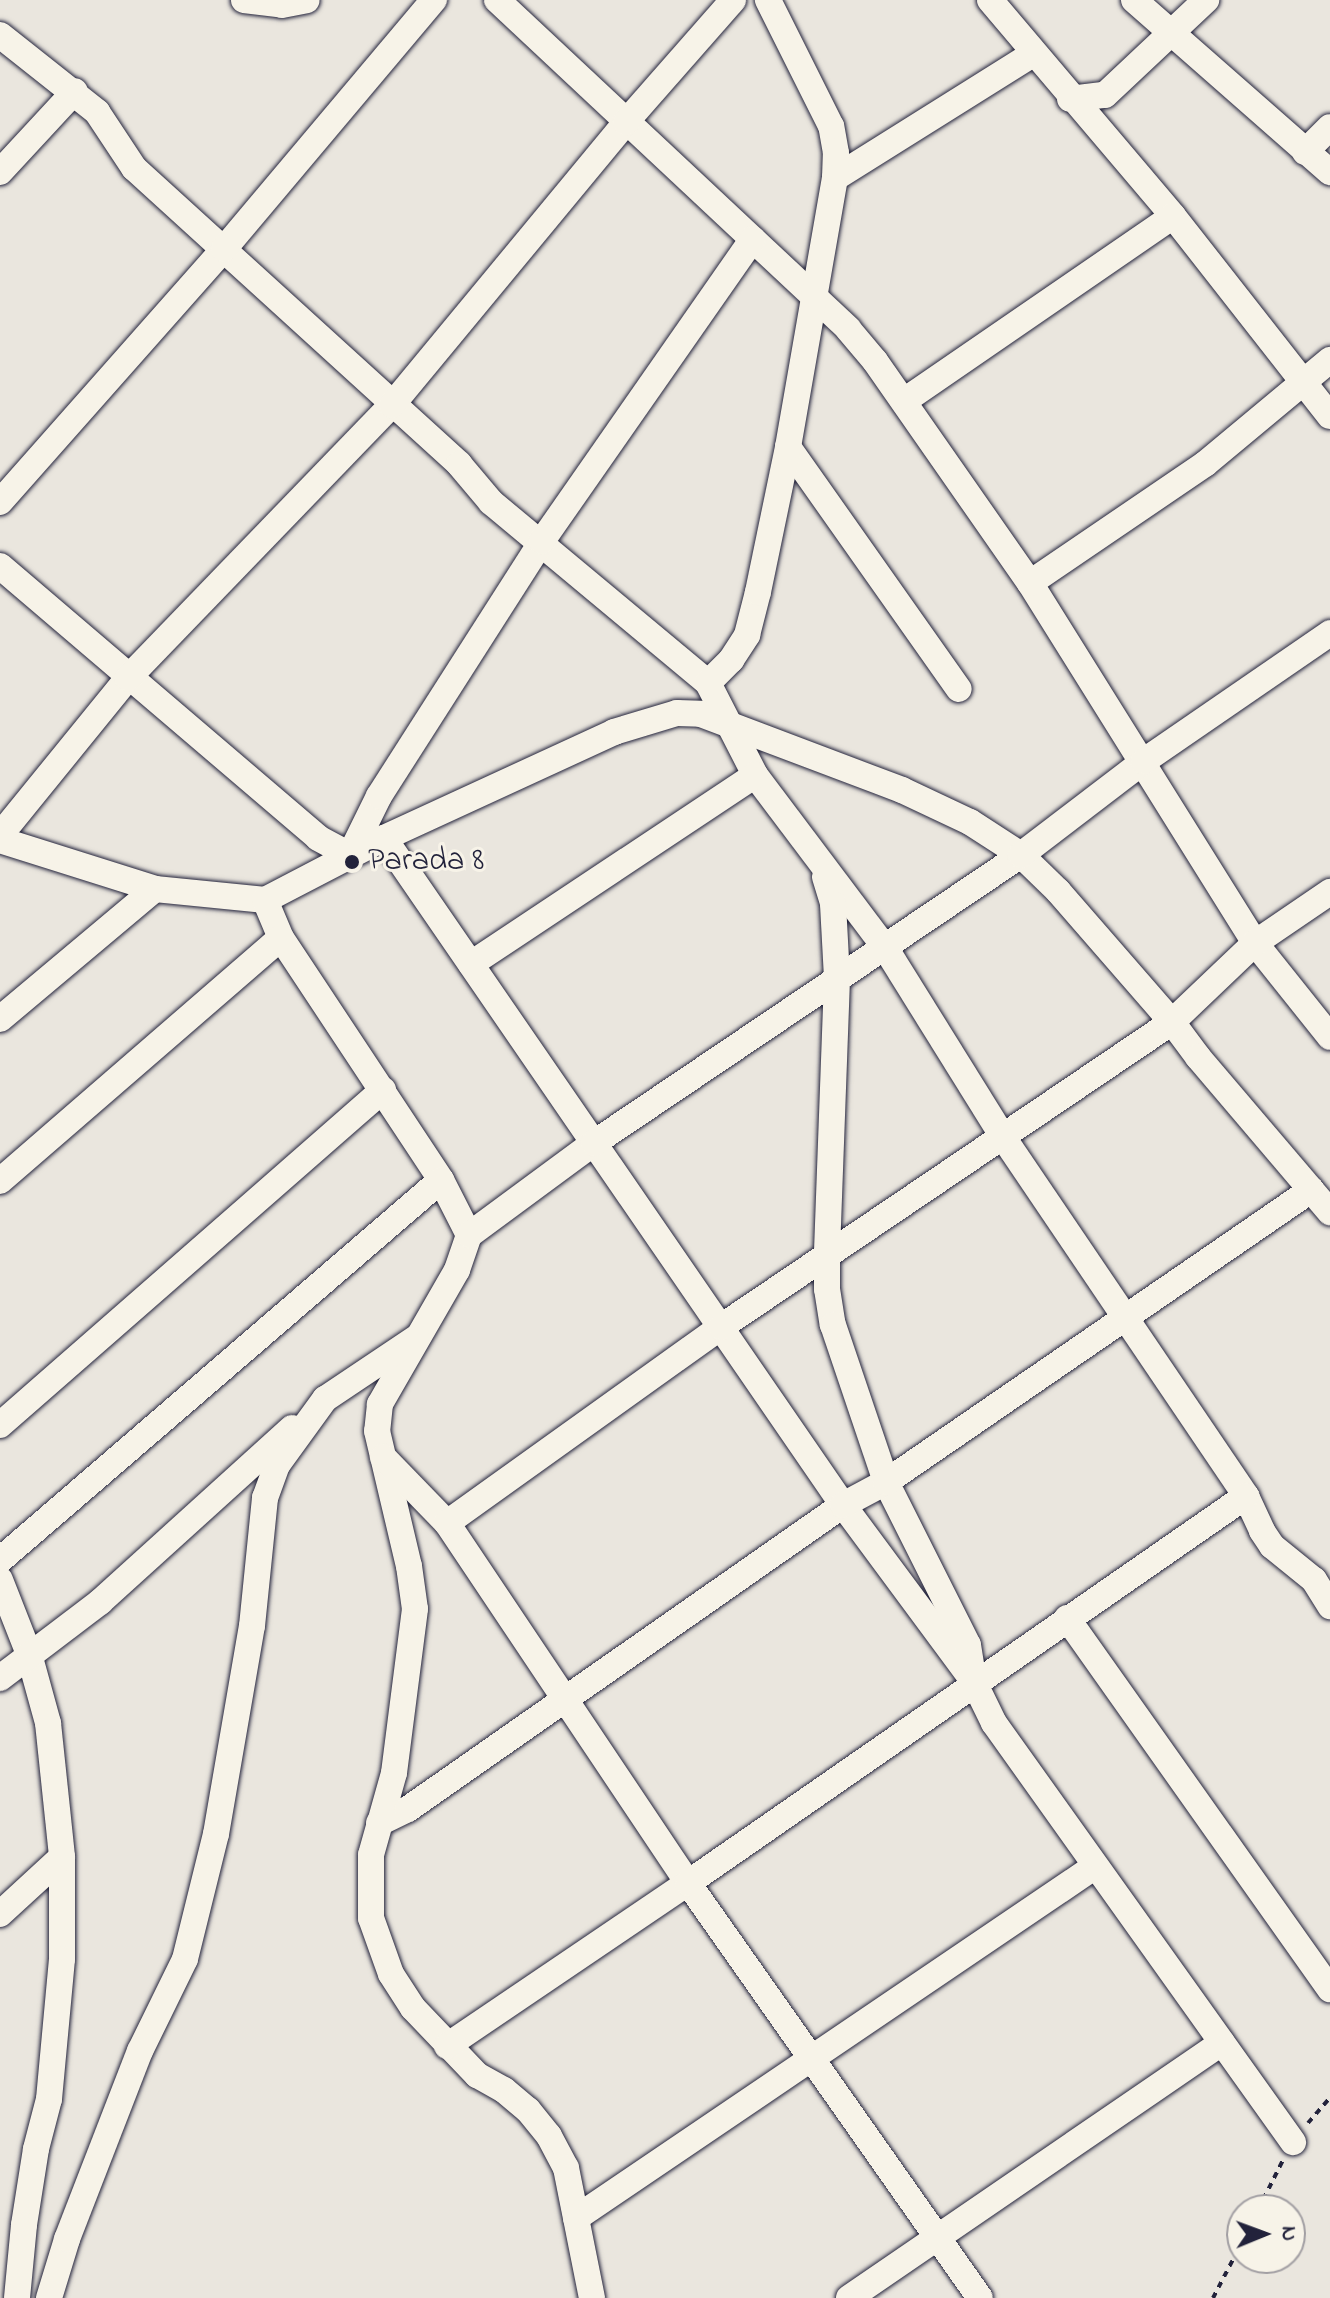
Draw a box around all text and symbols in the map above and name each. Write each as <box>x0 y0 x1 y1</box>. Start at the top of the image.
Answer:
place label: Parada 8 <box>368 843 484 881</box>
marker: Parada 8 <box>343 853 361 871</box>
north arrow <box>1226 2194 1306 2274</box>
text: N <box>1272 2226 1304 2241</box>

